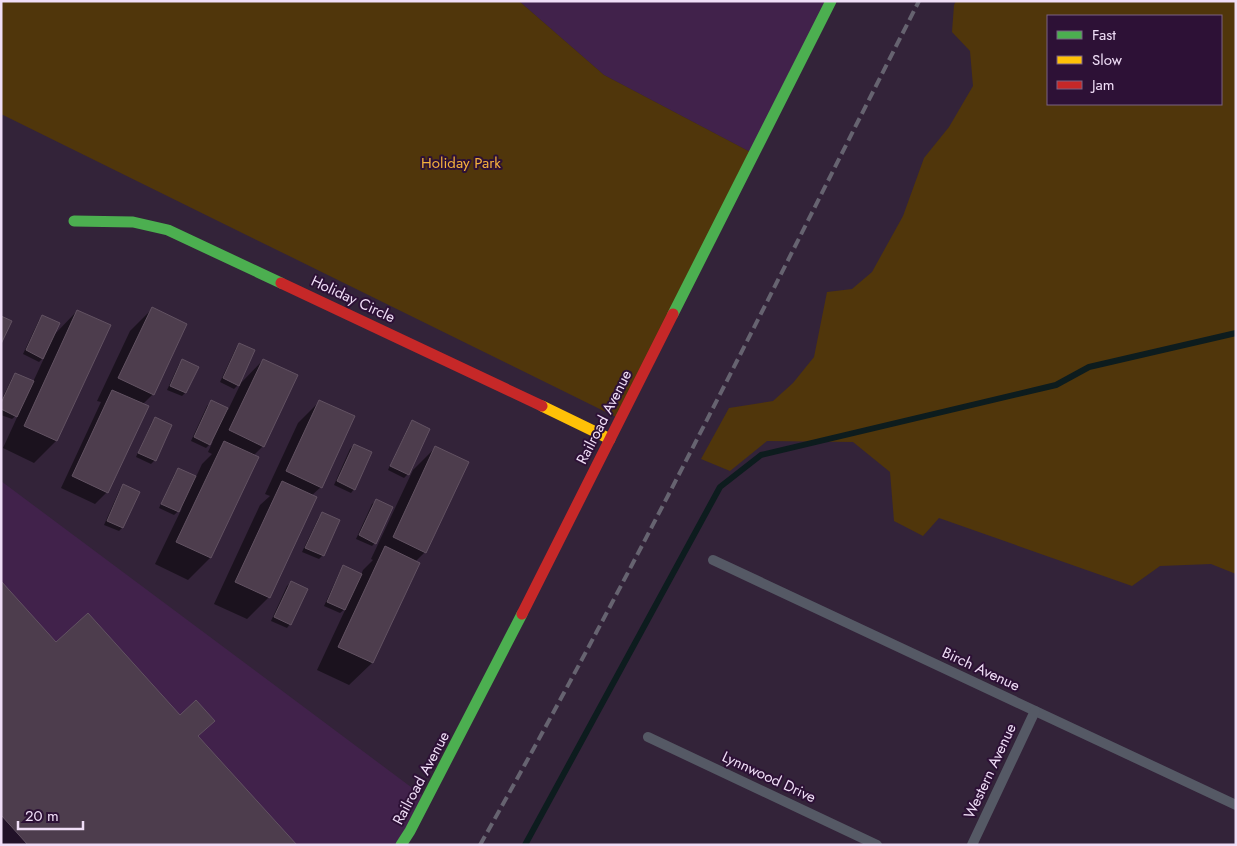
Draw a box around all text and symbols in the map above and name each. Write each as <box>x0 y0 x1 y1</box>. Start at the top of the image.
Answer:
legend <box>1047 15 1222 105</box>
text: Fast <box>1092 24 1116 46</box>
text: Slow <box>1092 49 1123 71</box>
text: Jam <box>1090 74 1115 96</box>
park label: Holiday Park <box>421 152 501 174</box>
street label: Holiday Circle <box>307 270 399 328</box>
street label: Railroad Avenue <box>571 366 637 468</box>
street label: Birch Avenue <box>939 641 1024 697</box>
street label: Western Avenue <box>958 719 1022 822</box>
street label: Railroad Avenue <box>387 727 455 829</box>
street label: Lynnwood Drive <box>719 746 820 808</box>
scale bar <box>18 798 82 830</box>
text: 20 m <box>25 805 59 827</box>

